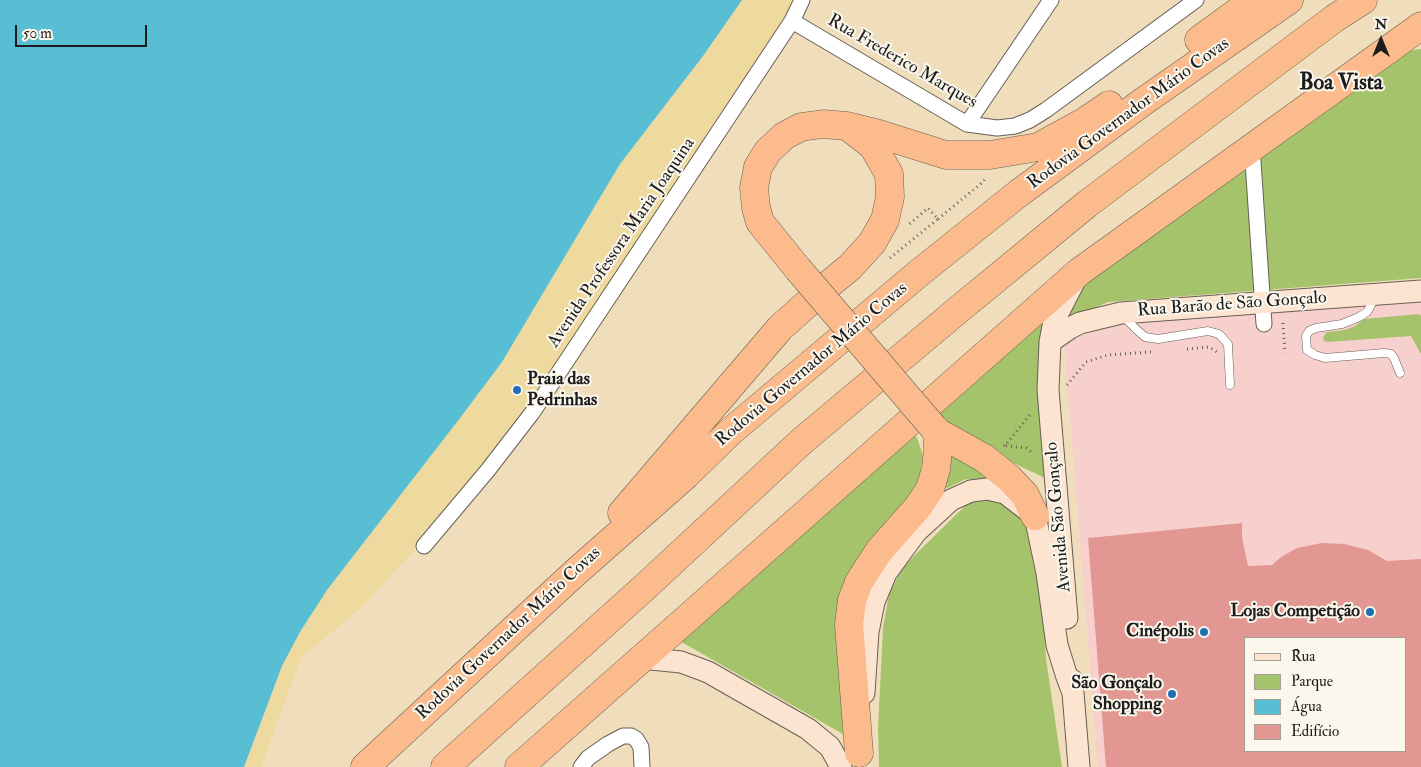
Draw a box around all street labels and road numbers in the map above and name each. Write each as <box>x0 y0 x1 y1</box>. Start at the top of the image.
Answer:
street label: Rua Frederico Marques <box>823 10 981 114</box>
street label: Rodovia Governador Mário Covas <box>1024 34 1234 194</box>
street label: Avenida Professora Maria Joaquina <box>544 134 700 352</box>
street label: Rodovia Governador Mário Covas <box>712 278 912 452</box>
street label: Rua Barão de São Gonçalo <box>1137 288 1327 322</box>
street label: Avenida São Gonçalo <box>1042 441 1076 593</box>
street label: Rodovia Governador Mário Covas <box>412 543 606 725</box>

